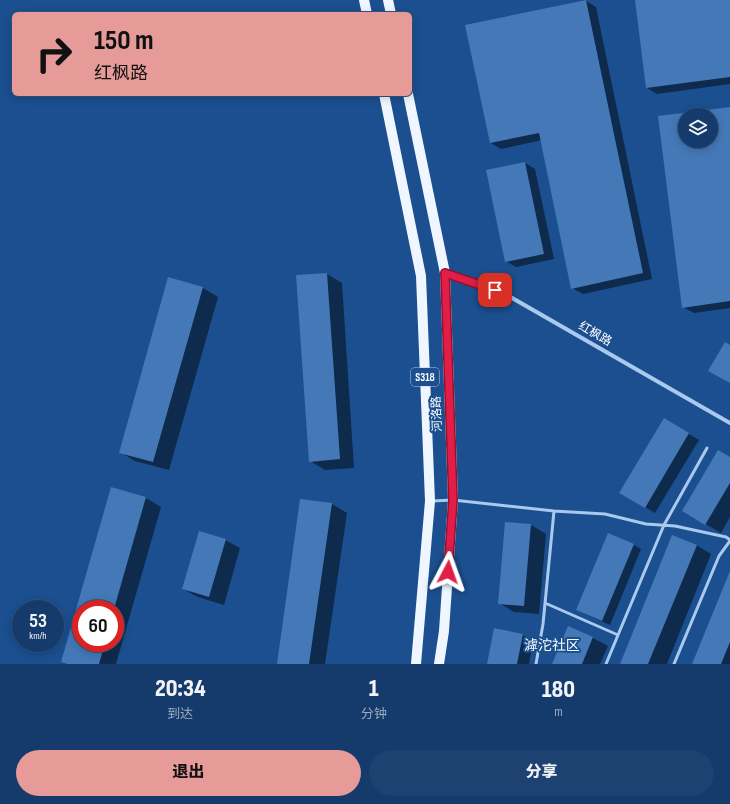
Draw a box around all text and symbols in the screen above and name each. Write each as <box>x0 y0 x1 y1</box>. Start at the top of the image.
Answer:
text: 150 m <box>94 24 154 57</box>
icon: right <box>28 28 80 80</box>
text: 红枫路 <box>94 63 148 84</box>
map controls <box>678 108 718 148</box>
button: layers <box>678 108 718 148</box>
pin <box>478 273 512 307</box>
icon: arrive <box>484 279 506 301</box>
street label: 红枫路 <box>576 319 614 349</box>
road number: S318 <box>411 368 439 386</box>
street label: 河洛路 <box>429 396 445 432</box>
position arrow <box>427 551 469 593</box>
speed limit sign: 60 <box>72 600 124 652</box>
text: 53 <box>29 609 47 633</box>
text: km/h <box>29 630 47 642</box>
district label: 滹沱社区 <box>524 637 580 654</box>
text: 20:34 <box>155 674 206 703</box>
text: 1 <box>369 674 379 703</box>
text: 180 <box>542 675 575 704</box>
text: m <box>554 704 563 720</box>
text: 到达 <box>167 706 193 722</box>
text: 分钟 <box>361 706 387 722</box>
button: 退出 <box>16 750 361 796</box>
button: 分享 <box>369 750 714 796</box>

